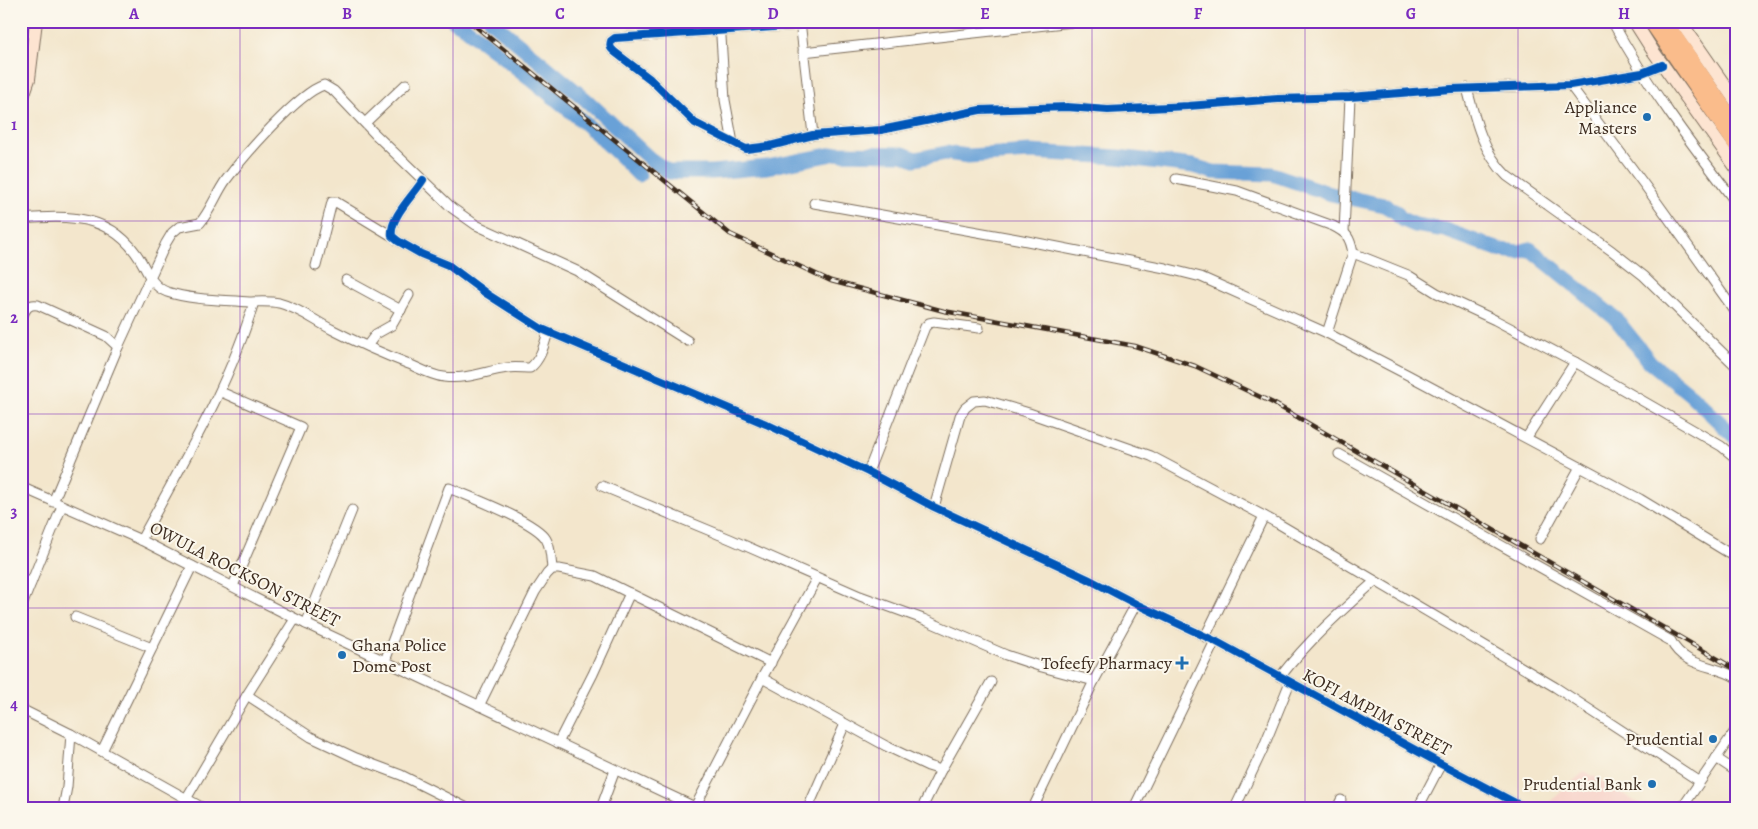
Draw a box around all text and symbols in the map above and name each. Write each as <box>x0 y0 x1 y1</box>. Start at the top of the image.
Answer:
text: A <box>128 3 140 25</box>
text: B <box>342 3 352 25</box>
text: C <box>555 3 565 25</box>
text: D <box>767 3 779 25</box>
text: E <box>980 3 990 25</box>
text: F <box>1194 3 1203 25</box>
text: G <box>1406 3 1416 25</box>
text: H <box>1618 3 1630 25</box>
place label: Appliance Masters <box>1564 95 1637 140</box>
marker: Appliance Masters <box>1641 111 1653 123</box>
text: 1 <box>11 114 17 136</box>
text: 2 <box>10 307 18 329</box>
text: 3 <box>11 501 18 523</box>
street label: OWULA ROCKSON STREET <box>146 516 344 633</box>
place label: Ghana Police Dome Post <box>352 633 447 678</box>
marker: Ghana Police Dome Post <box>336 649 348 661</box>
place label: Tofeefy Pharmacy <box>1041 651 1173 675</box>
marker: Tofeefy Pharmacy <box>1176 657 1188 669</box>
street label: KOFI AMPIM STREET <box>1298 663 1456 761</box>
text: 4 <box>10 694 18 716</box>
place label: Prudential <box>1625 727 1704 751</box>
marker: Prudential <box>1707 733 1719 745</box>
place label: Prudential Bank <box>1523 772 1642 796</box>
marker: Prudential Bank <box>1646 778 1658 790</box>

